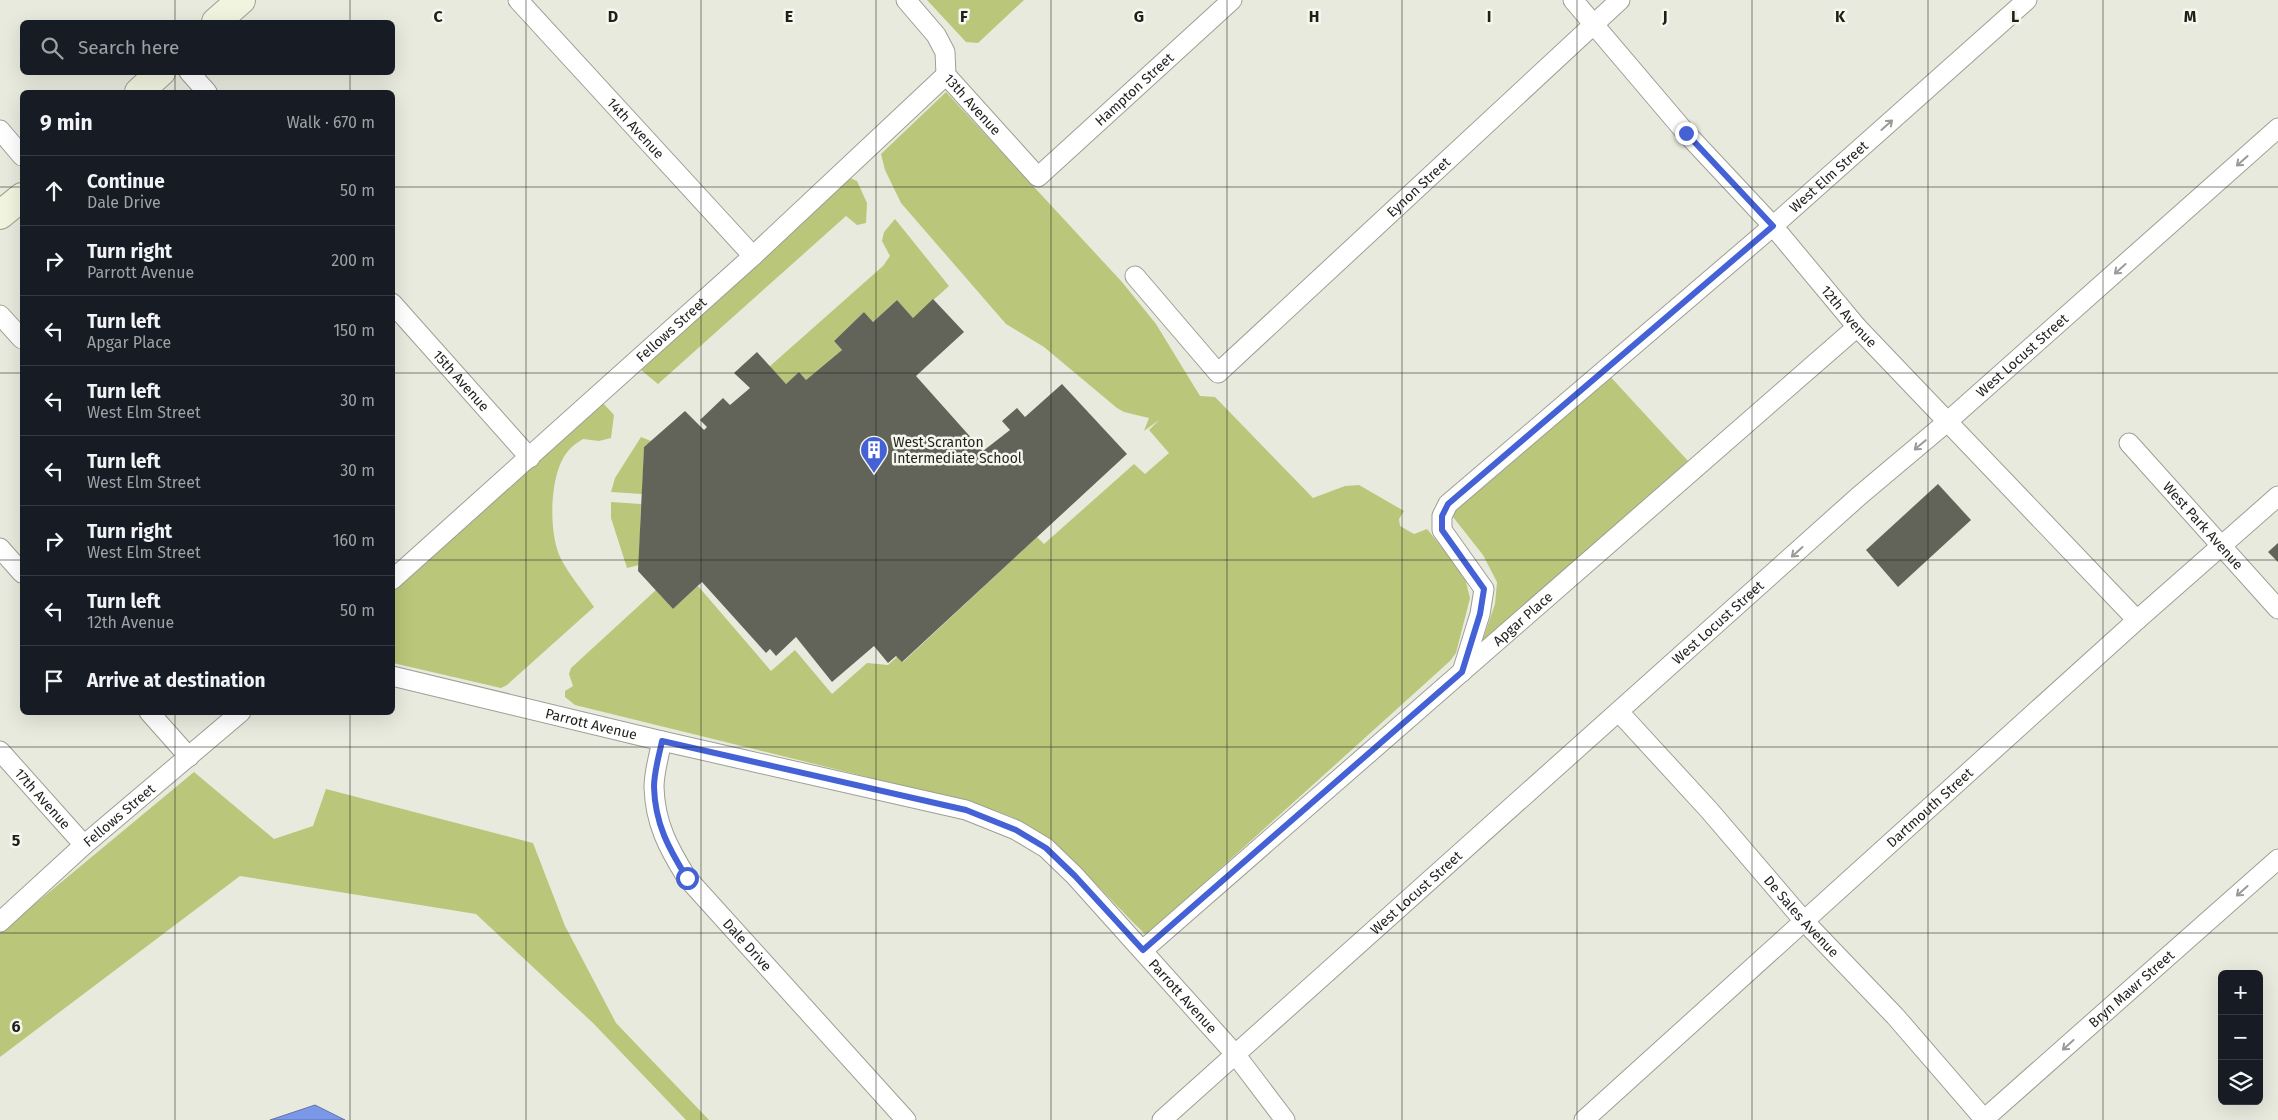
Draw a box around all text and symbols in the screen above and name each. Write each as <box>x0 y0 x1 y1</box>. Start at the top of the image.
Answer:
text: C <box>433 7 443 26</box>
text: D <box>608 7 618 26</box>
text: E <box>785 7 793 26</box>
text: F <box>960 7 968 26</box>
text: G <box>1134 7 1144 26</box>
text: H <box>1309 7 1319 26</box>
text: I <box>1487 7 1491 26</box>
text: J <box>1661 7 1668 26</box>
text: K <box>1835 7 1846 26</box>
text: L <box>2011 7 2019 26</box>
text: M <box>2184 7 2197 26</box>
search box <box>20 20 395 75</box>
icon: search <box>38 34 66 62</box>
text: Search here <box>78 36 179 59</box>
street label: Hampton Street <box>1091 48 1178 129</box>
street label: 13th Avenue <box>941 70 1005 139</box>
street label: 14th Avenue <box>603 94 668 162</box>
text: 9 min <box>40 110 93 136</box>
text: Walk · 670 m <box>287 113 375 132</box>
one-way arrow <box>1881 119 1894 131</box>
route end <box>1675 122 1698 145</box>
street label: West Elm Street <box>1786 136 1872 216</box>
street label: Eynon Street <box>1383 153 1454 221</box>
one-way arrow <box>2235 155 2248 166</box>
text: Continue <box>87 170 165 193</box>
icon: ahead <box>40 177 68 205</box>
text: 50 m <box>340 181 375 200</box>
text: Dale Drive <box>87 193 161 212</box>
text: Turn right <box>87 240 172 263</box>
icon: right <box>40 247 68 275</box>
text: 200 m <box>331 251 375 270</box>
text: Parrott Avenue <box>87 263 194 282</box>
one-way arrow <box>2114 263 2127 274</box>
street label: 12th Avenue <box>1818 282 1880 351</box>
street label: Fellows Street <box>632 293 710 365</box>
street label: West Locust Street <box>1973 309 2072 401</box>
text: Turn left <box>87 310 161 333</box>
icon: left <box>40 317 68 345</box>
text: 150 m <box>333 321 375 340</box>
text: Apgar Place <box>87 333 171 352</box>
street label: 15th Avenue <box>429 346 493 415</box>
text: Turn left <box>87 380 161 403</box>
icon: left <box>40 387 68 415</box>
text: 30 m <box>340 391 375 410</box>
text: West Elm Street <box>87 403 201 422</box>
place label: West Scranton Intermediate School <box>893 434 1022 467</box>
building icon: West Scranton Intermediate School <box>859 435 889 474</box>
one-way arrow <box>1913 440 1926 451</box>
text: Turn left <box>87 450 161 473</box>
icon: left <box>40 457 68 485</box>
text: 30 m <box>340 461 375 480</box>
text: West Elm Street <box>87 473 201 492</box>
street label: West Park Avenue <box>2159 478 2247 573</box>
text: Turn right <box>87 520 172 543</box>
icon: right <box>40 527 68 555</box>
text: 160 m <box>333 531 375 550</box>
text: West Elm Street <box>87 543 201 562</box>
one-way arrow <box>1790 546 1803 558</box>
street label: West Locust Street <box>1668 576 1768 668</box>
street label: Apgar Place <box>1489 588 1556 649</box>
text: Turn left <box>87 590 161 613</box>
icon: left <box>40 597 68 625</box>
text: 50 m <box>340 601 375 620</box>
text: 12th Avenue <box>87 613 174 632</box>
icon: arrive <box>40 667 68 695</box>
text: Arrive at destination <box>87 669 266 692</box>
street label: Parrott Avenue <box>544 705 639 743</box>
street label: Dartmouth Street <box>1883 764 1977 851</box>
street label: 17th Avenue <box>11 765 74 833</box>
street label: Fellows Street <box>80 779 159 850</box>
text: 5 <box>12 831 21 850</box>
street label: West Locust Street <box>1367 846 1466 938</box>
route start <box>676 867 699 890</box>
street label: De Sales Avenue <box>1760 872 1843 961</box>
one-way arrow <box>2235 885 2248 897</box>
street label: Dale Drive <box>719 915 775 974</box>
street label: Bryn Mawr Street <box>2085 946 2178 1031</box>
street label: Parrott Avenue <box>1145 955 1221 1037</box>
map controls <box>2218 970 2263 1105</box>
button: + <box>2218 970 2263 1015</box>
button: − <box>2218 1015 2263 1060</box>
text: 6 <box>11 1017 21 1036</box>
one-way arrow <box>2061 1039 2074 1051</box>
button: layers <box>2218 1060 2263 1105</box>

